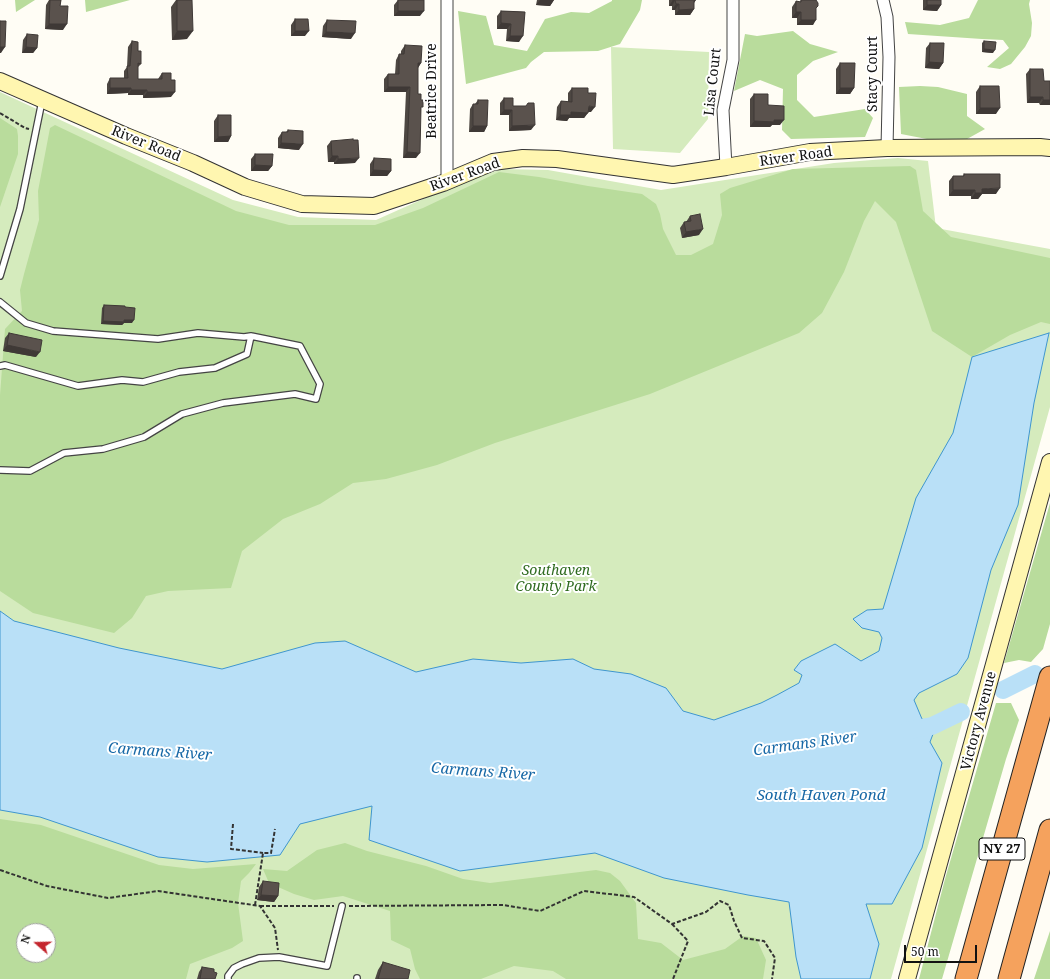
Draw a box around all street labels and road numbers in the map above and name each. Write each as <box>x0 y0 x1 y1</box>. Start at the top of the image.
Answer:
street label: Stacy Court <box>865 36 881 112</box>
street label: Beatrice Drive <box>424 43 440 139</box>
street label: Lisa Court <box>701 47 725 117</box>
street label: River Road <box>109 122 183 166</box>
street label: River Road <box>759 144 833 170</box>
street label: River Road <box>428 155 502 195</box>
street label: Victory Avenue <box>958 670 1000 772</box>
road number: NY 27 <box>979 838 1025 860</box>

